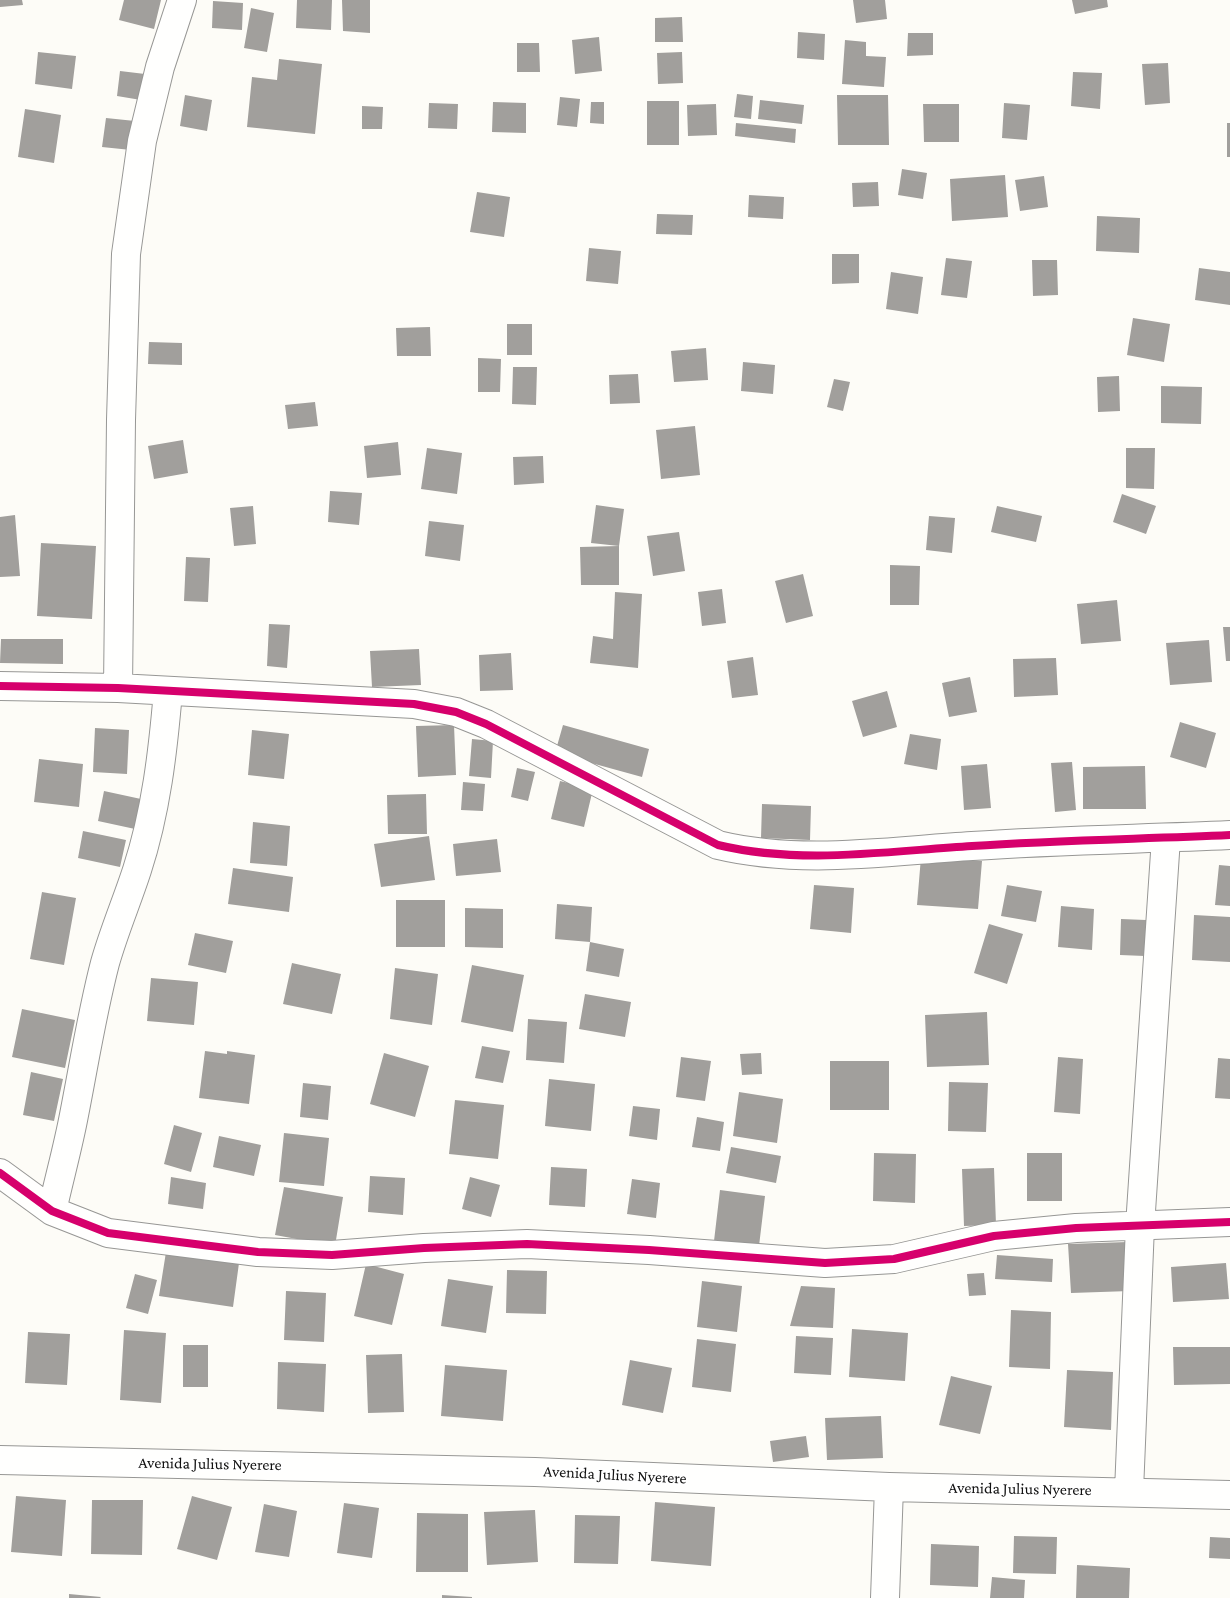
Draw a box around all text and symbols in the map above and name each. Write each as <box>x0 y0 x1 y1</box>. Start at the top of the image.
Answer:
street label: Avenida Julius Nyerere <box>138 1453 282 1475</box>
street label: Avenida Julius Nyerere <box>543 1462 687 1488</box>
street label: Avenida Julius Nyerere <box>948 1478 1092 1500</box>

